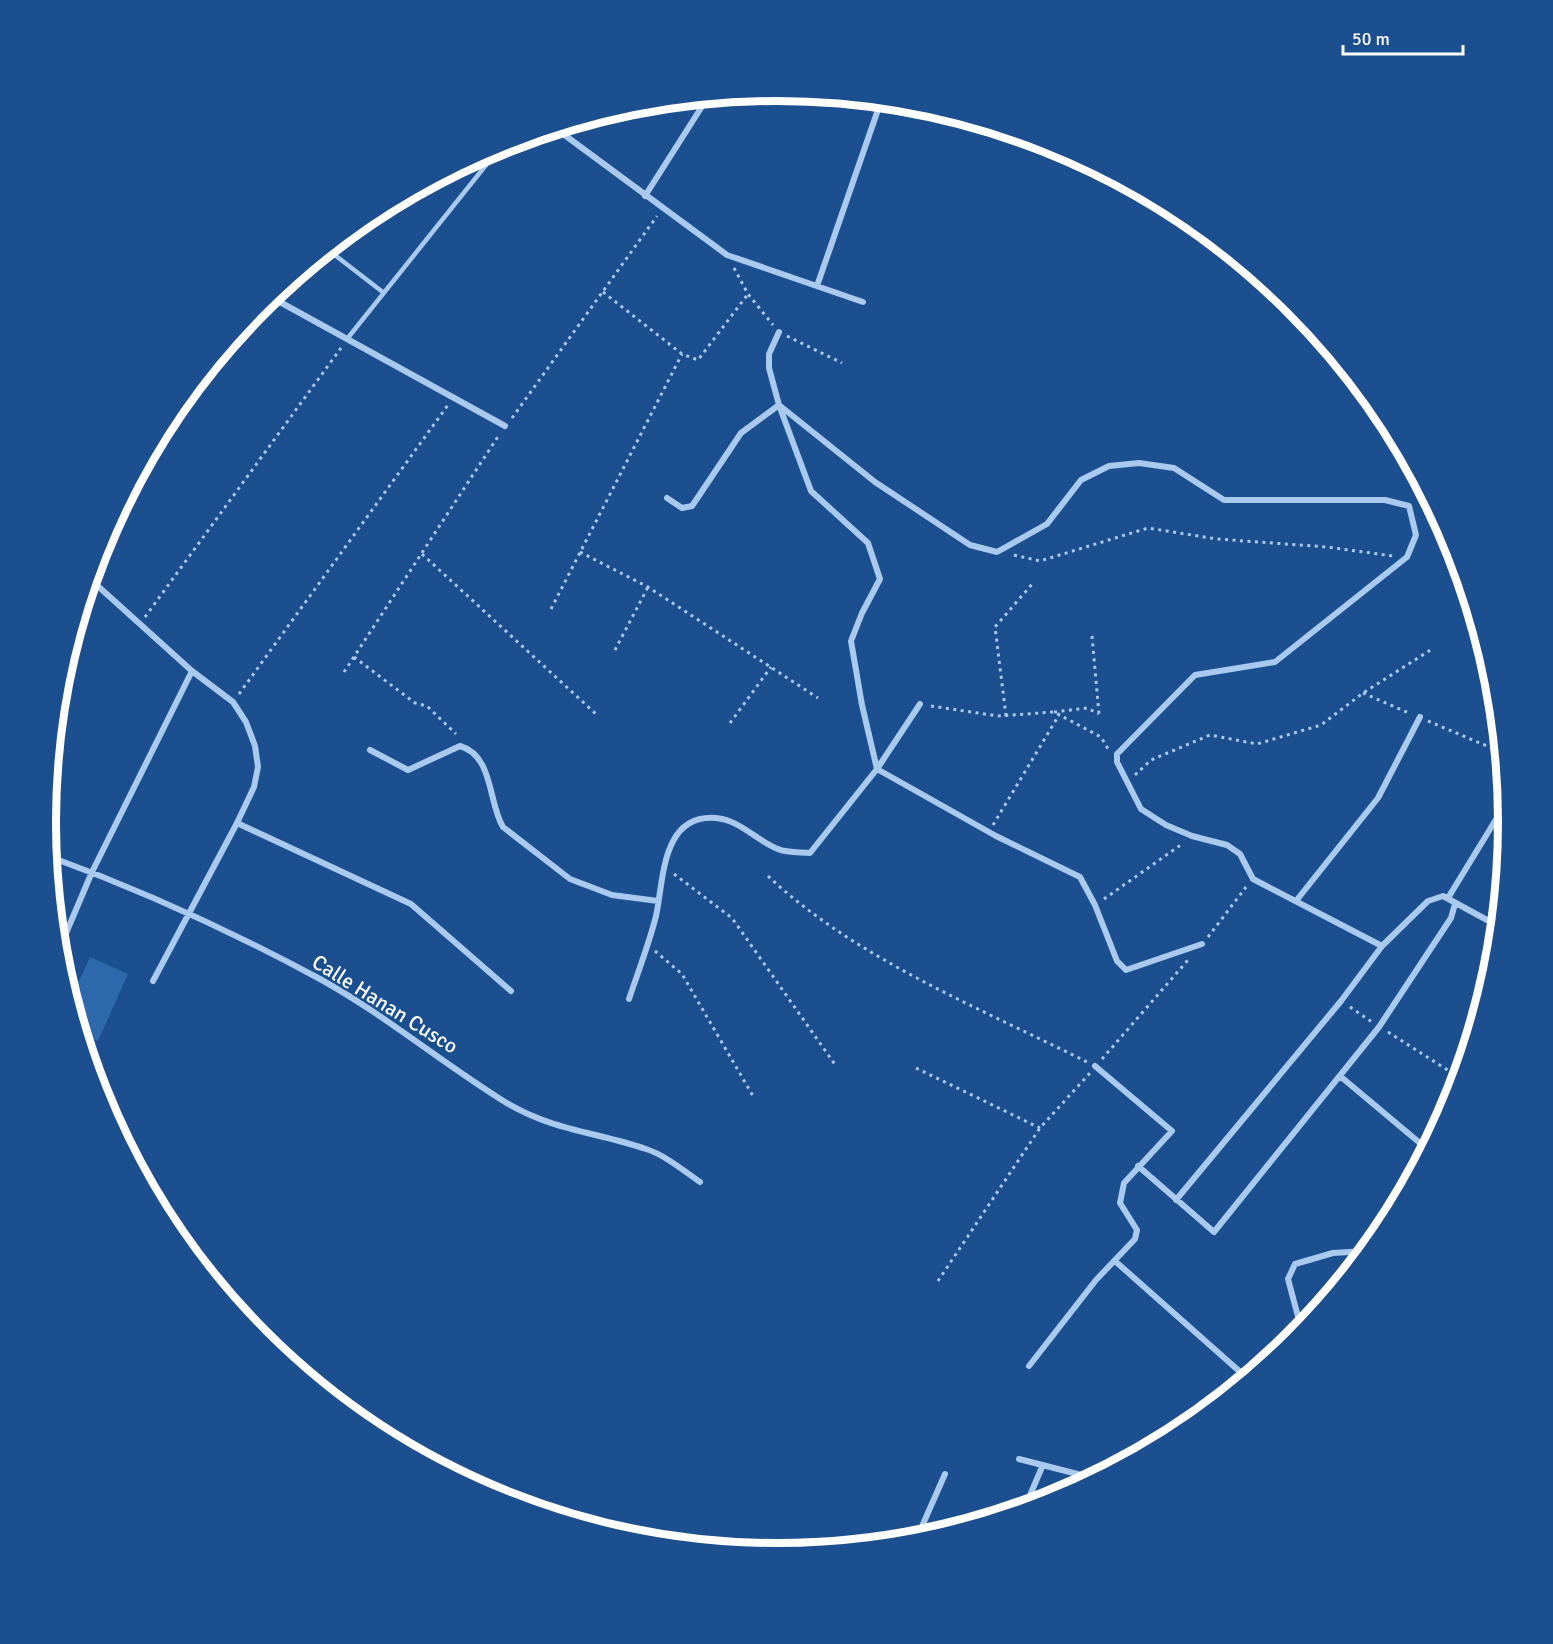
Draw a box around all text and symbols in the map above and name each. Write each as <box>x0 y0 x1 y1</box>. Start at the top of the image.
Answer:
scale bar <box>1343 18 1463 56</box>
text: 50 m <box>1352 28 1390 50</box>
street label: Calle Hanan Cusco <box>307 949 463 1059</box>

